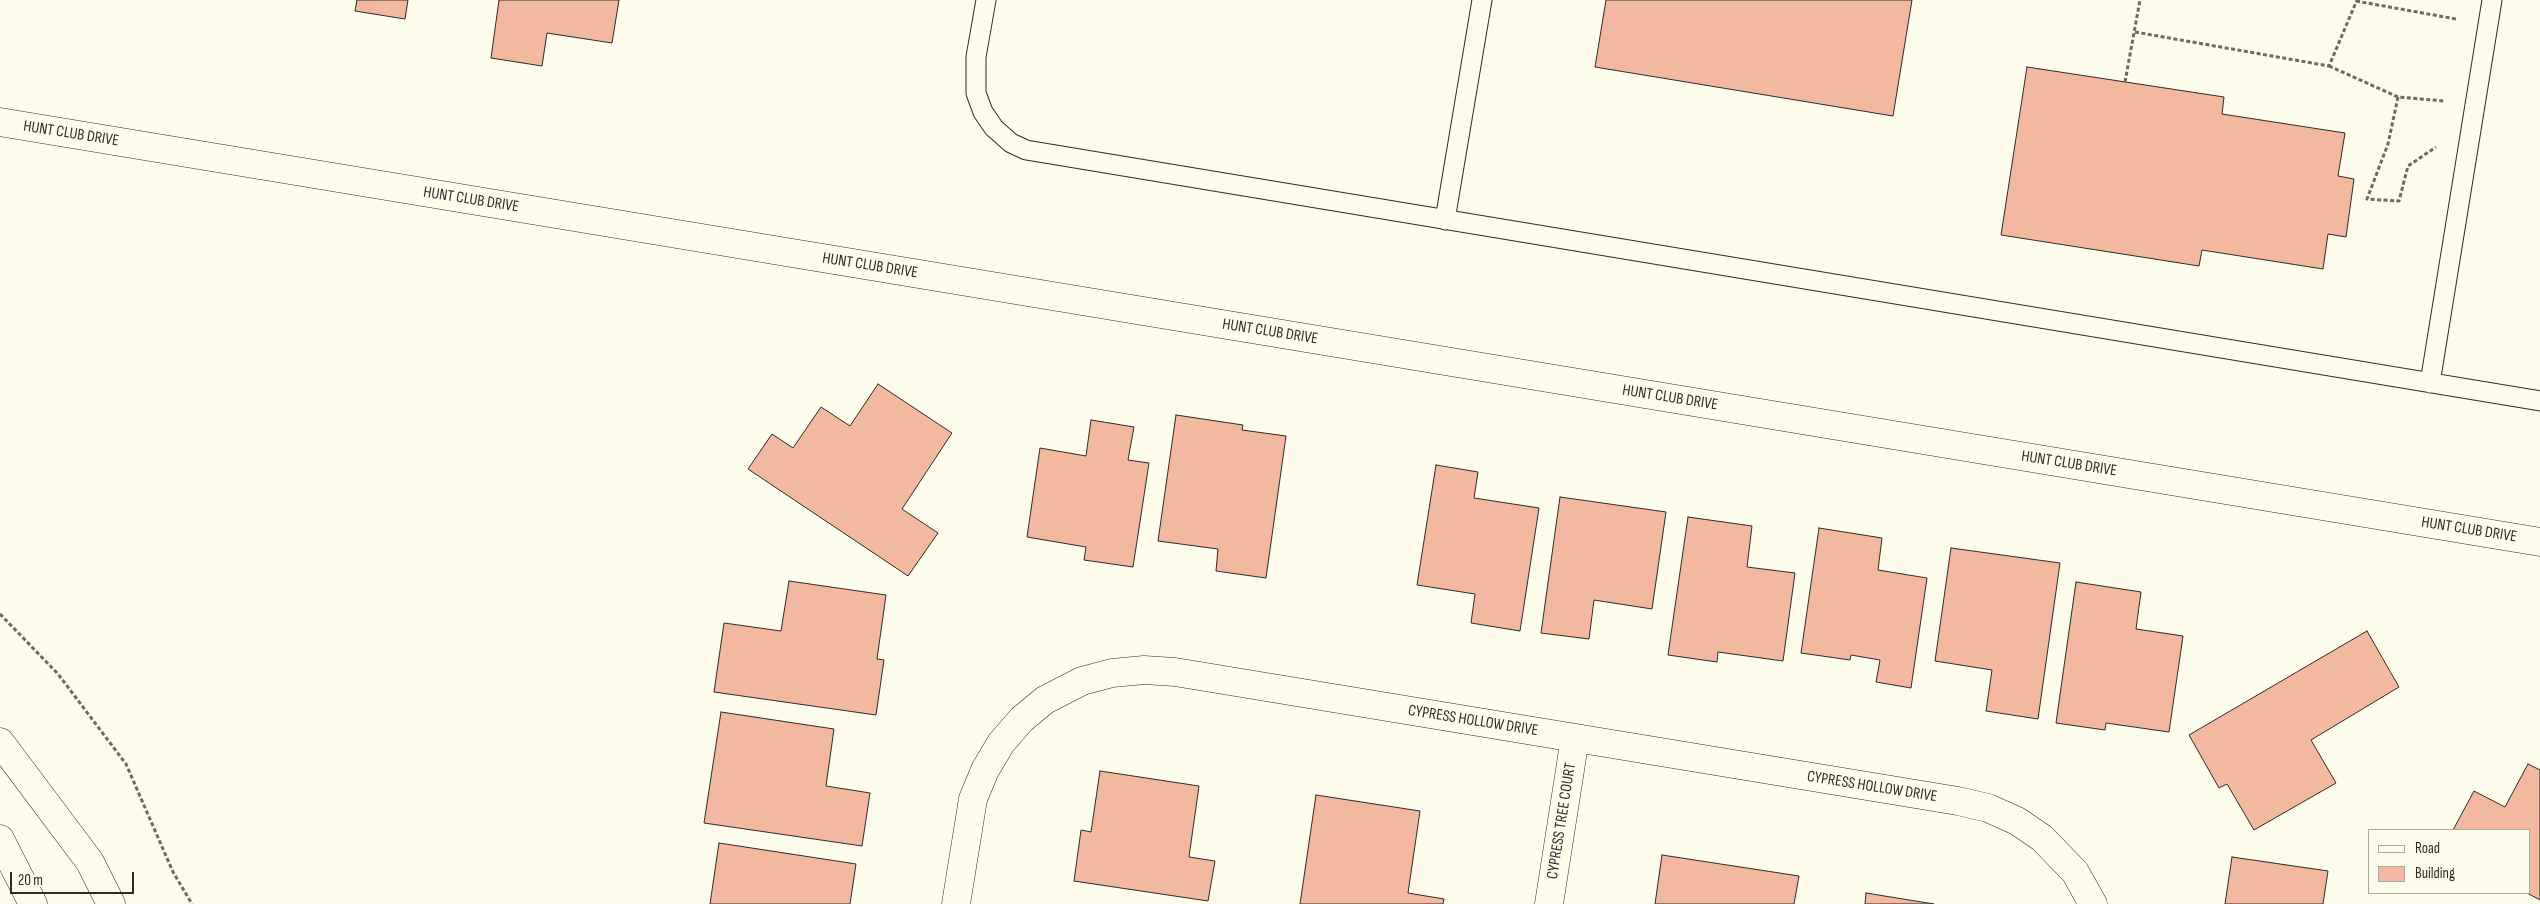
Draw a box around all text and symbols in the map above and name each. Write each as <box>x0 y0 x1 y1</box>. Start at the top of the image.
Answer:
street label: HUNT CLUB DRIVE <box>22 117 120 151</box>
street label: HUNT CLUB DRIVE <box>422 183 520 217</box>
street label: HUNT CLUB DRIVE <box>821 249 919 283</box>
street label: HUNT CLUB DRIVE <box>1221 315 1319 349</box>
street label: HUNT CLUB DRIVE <box>1621 381 1719 415</box>
street label: HUNT CLUB DRIVE <box>2020 447 2118 481</box>
street label: HUNT CLUB DRIVE <box>2420 513 2518 547</box>
street label: CYPRESS HOLLOW DRIVE <box>1407 701 1539 741</box>
street label: CYPRESS TREE COURT <box>1543 761 1581 881</box>
street label: CYPRESS HOLLOW DRIVE <box>1806 767 1938 807</box>
legend <box>2368 829 2530 894</box>
text: Road <box>2415 839 2440 858</box>
scale bar <box>12 862 136 894</box>
text: Building <box>2415 864 2455 883</box>
text: 20 m <box>18 871 43 890</box>

